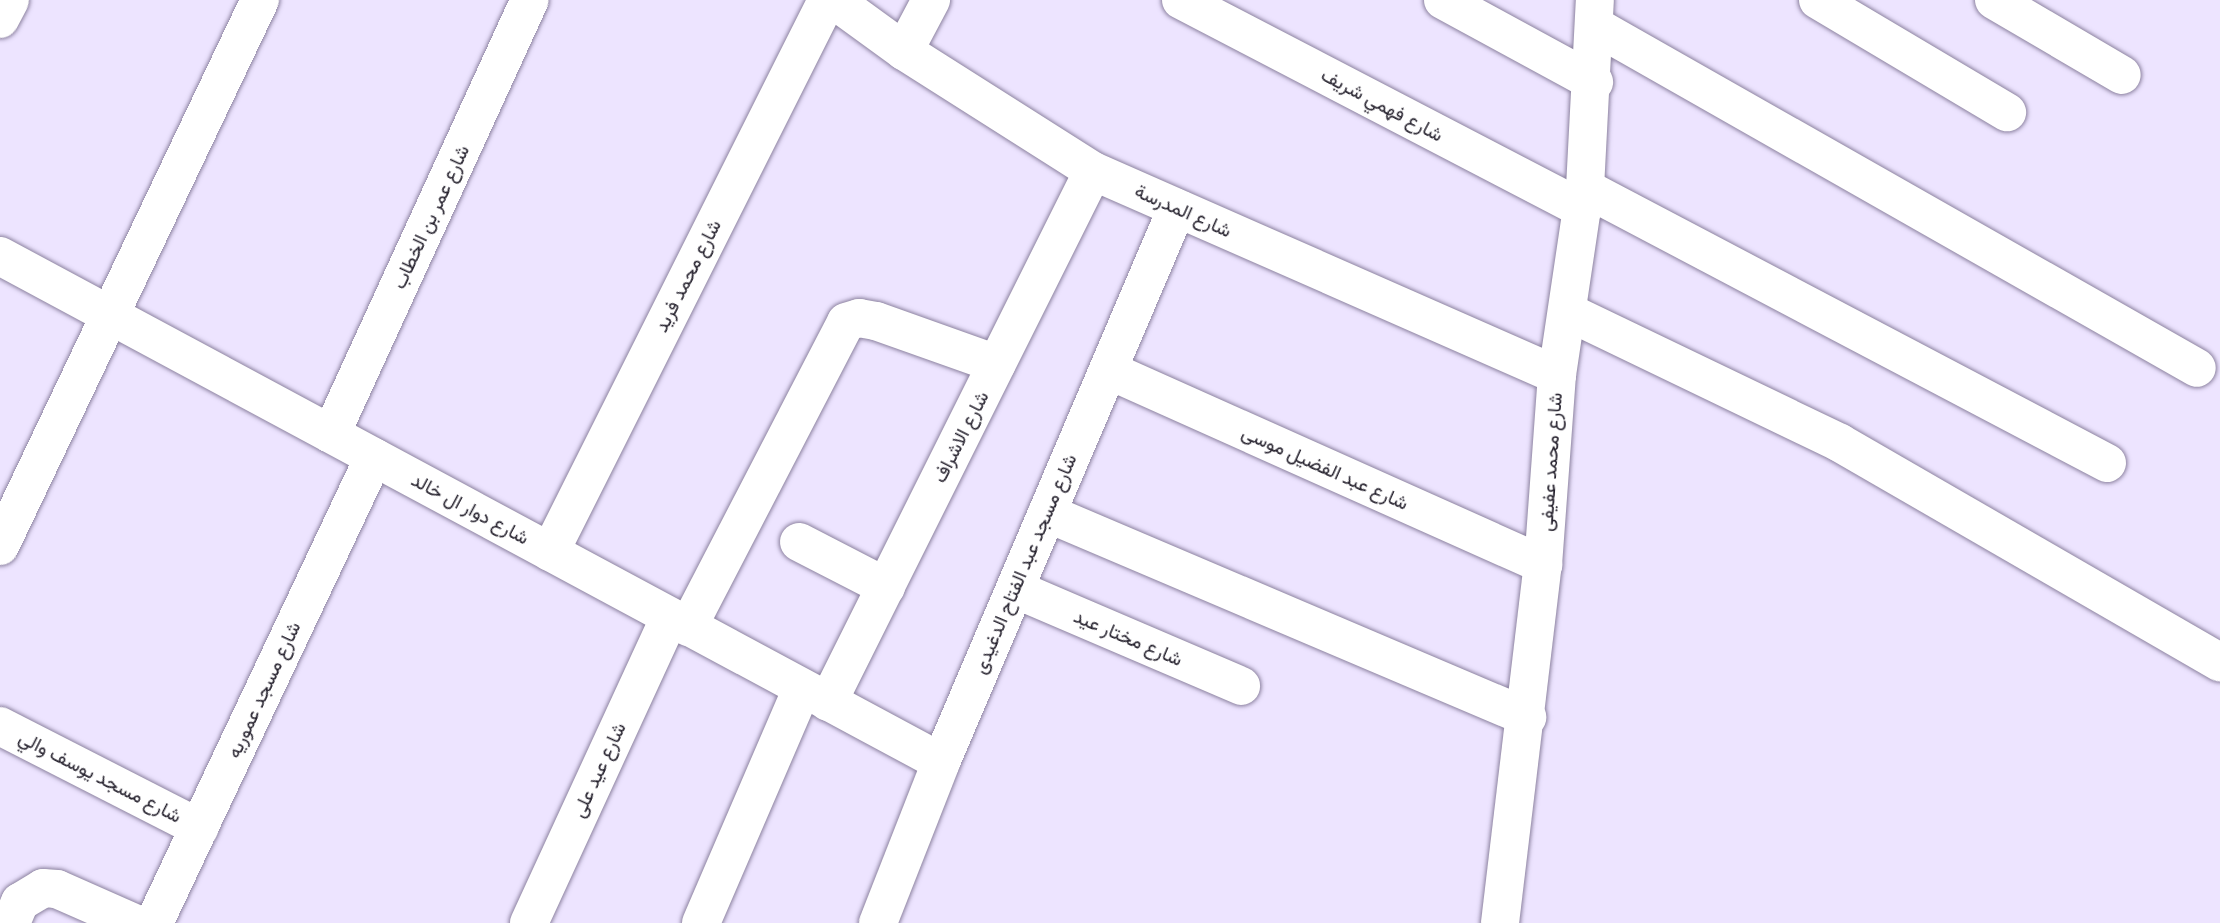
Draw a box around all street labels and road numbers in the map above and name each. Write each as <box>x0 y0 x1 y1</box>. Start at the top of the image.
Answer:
street label: شارع فهمي شريف <box>1317 63 1447 147</box>
street label: شارع عمر بن الخطاب <box>388 141 474 293</box>
street label: شارع المدرسة <box>1131 180 1235 242</box>
street label: شارع محمد فريد <box>650 216 726 336</box>
street label: شارع الاشراف <box>928 387 994 487</box>
street label: شارع محمد عفيفى <box>1535 392 1567 532</box>
street label: شارع عبد الفضيل موسى <box>1238 421 1412 515</box>
street label: شارع مسجد عبد الفتاح الدغيدى <box>968 451 1082 677</box>
street label: شارع دوار ال خالد <box>407 468 533 550</box>
street label: شارع مختار عيد <box>1070 605 1186 671</box>
street label: شارع مسجد عموريه <box>222 618 306 762</box>
street label: شارع عيد على <box>567 719 631 821</box>
street label: شارع مسجد يوسف والي <box>15 726 185 828</box>

